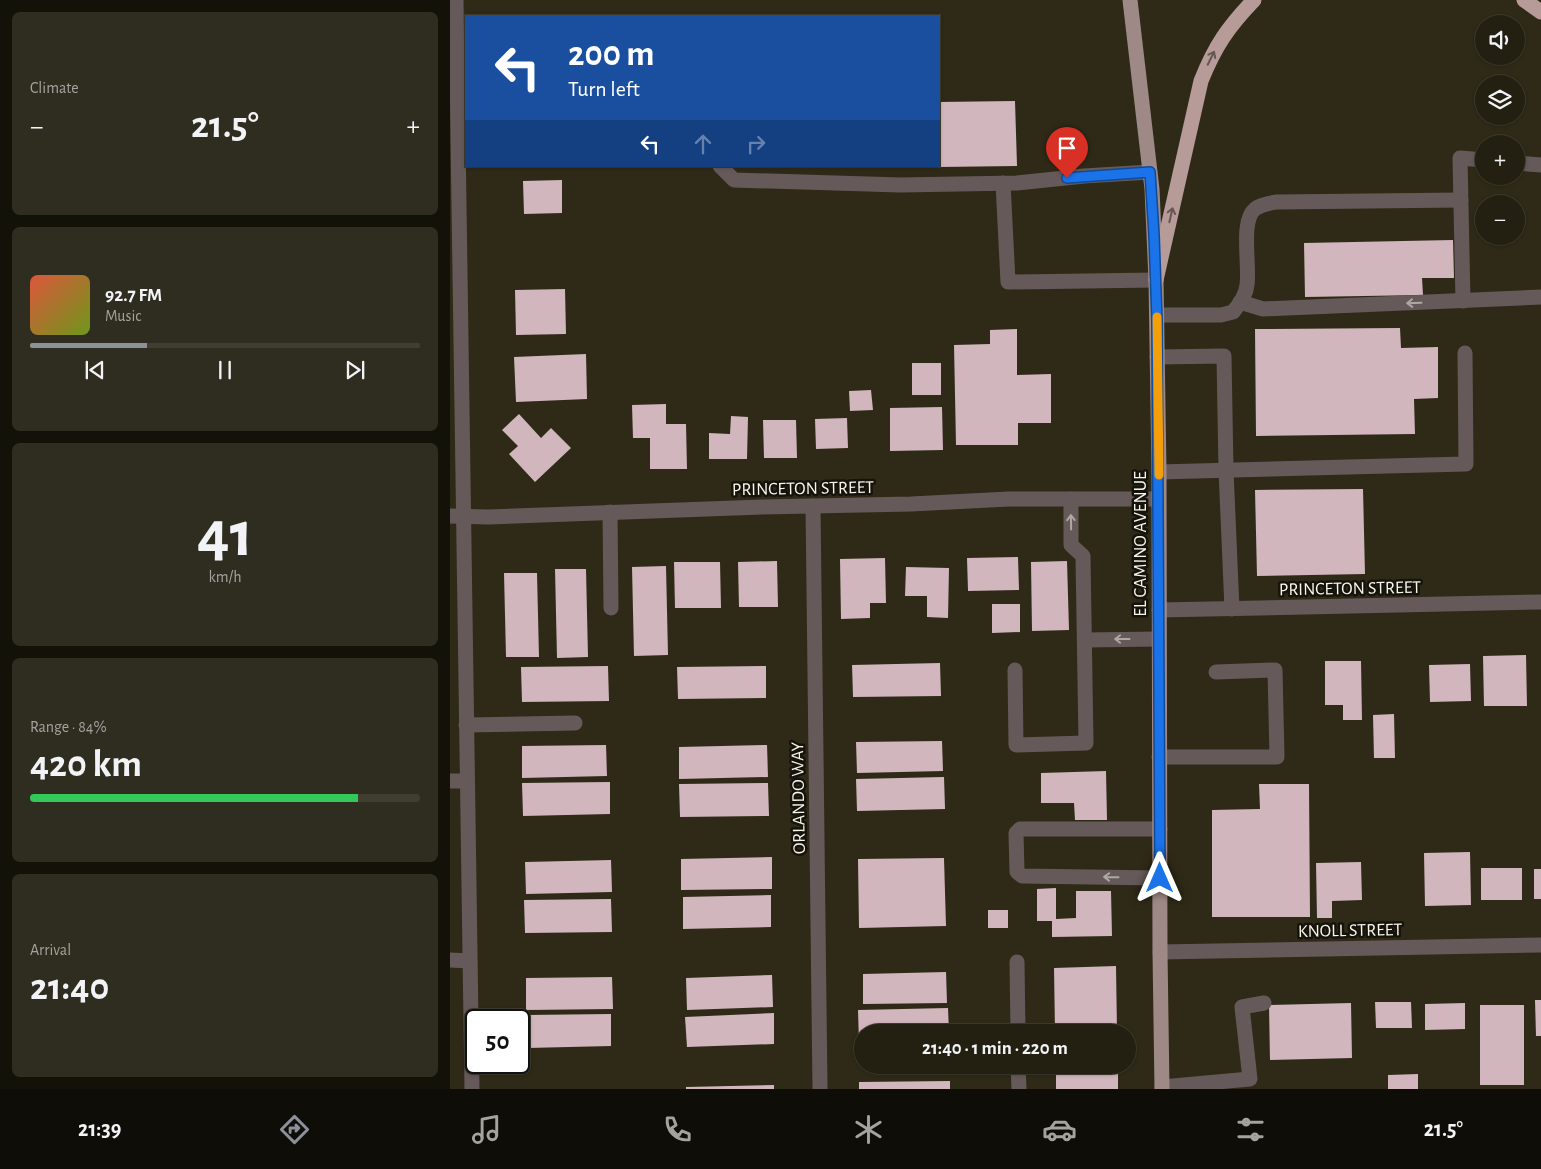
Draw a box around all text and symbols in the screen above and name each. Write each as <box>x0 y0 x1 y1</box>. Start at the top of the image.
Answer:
map controls <box>1475 15 1525 245</box>
button: sound <box>1475 15 1525 65</box>
icon: left <box>485 35 550 100</box>
text: 200 m <box>568 37 655 72</box>
one-way arrow <box>1207 51 1216 66</box>
button: layers <box>1475 75 1525 125</box>
text: Turn left <box>568 78 640 100</box>
text: Climate <box>30 80 79 96</box>
text: 21.5° <box>191 107 259 145</box>
text: − <box>30 113 43 141</box>
text: + <box>407 113 420 141</box>
pin <box>1046 127 1088 178</box>
icon: left <box>636 130 664 158</box>
icon: ahead <box>689 130 717 158</box>
icon: right <box>742 130 770 158</box>
icon: arrive <box>1053 134 1081 162</box>
button: + <box>1475 135 1525 185</box>
button: − <box>1475 195 1525 245</box>
one-way arrow <box>1166 208 1176 224</box>
text: 92.7 FM <box>105 286 162 305</box>
one-way arrow <box>1406 298 1422 307</box>
text: Music <box>105 308 141 324</box>
icon: previous <box>81 356 109 384</box>
icon: pause <box>211 356 239 384</box>
icon: next <box>341 356 369 384</box>
street label: EL CAMINO AVENUE <box>1132 471 1150 617</box>
street label: PRINCETON STREET <box>732 479 874 499</box>
text: 41 <box>197 503 253 568</box>
one-way arrow <box>1066 515 1076 531</box>
text: km/h <box>208 569 242 585</box>
street label: PRINCETON STREET <box>1279 579 1421 599</box>
one-way arrow <box>1114 634 1130 644</box>
text: Range · 84% <box>30 719 107 735</box>
street label: ORLANDO WAY <box>789 741 809 854</box>
text: 420 km <box>30 746 142 784</box>
position arrow <box>1133 851 1185 903</box>
one-way arrow <box>1103 872 1120 882</box>
street label: KNOLL STREET <box>1298 921 1403 941</box>
text: Arrival <box>30 942 71 958</box>
text: 21:40 <box>30 969 109 1007</box>
speed limit sign: 50 <box>465 1009 530 1074</box>
text: 21:40 · 1 min · 220 m <box>922 1039 1068 1058</box>
icon: directions <box>277 1112 312 1147</box>
icon: music <box>469 1112 504 1147</box>
icon: phone <box>660 1112 695 1147</box>
icon: climate <box>851 1112 886 1147</box>
icon: car <box>1042 1112 1077 1147</box>
icon: filters <box>1233 1112 1268 1147</box>
text: 21:39 <box>78 1118 121 1140</box>
text: 21.5° <box>1424 1118 1463 1140</box>

